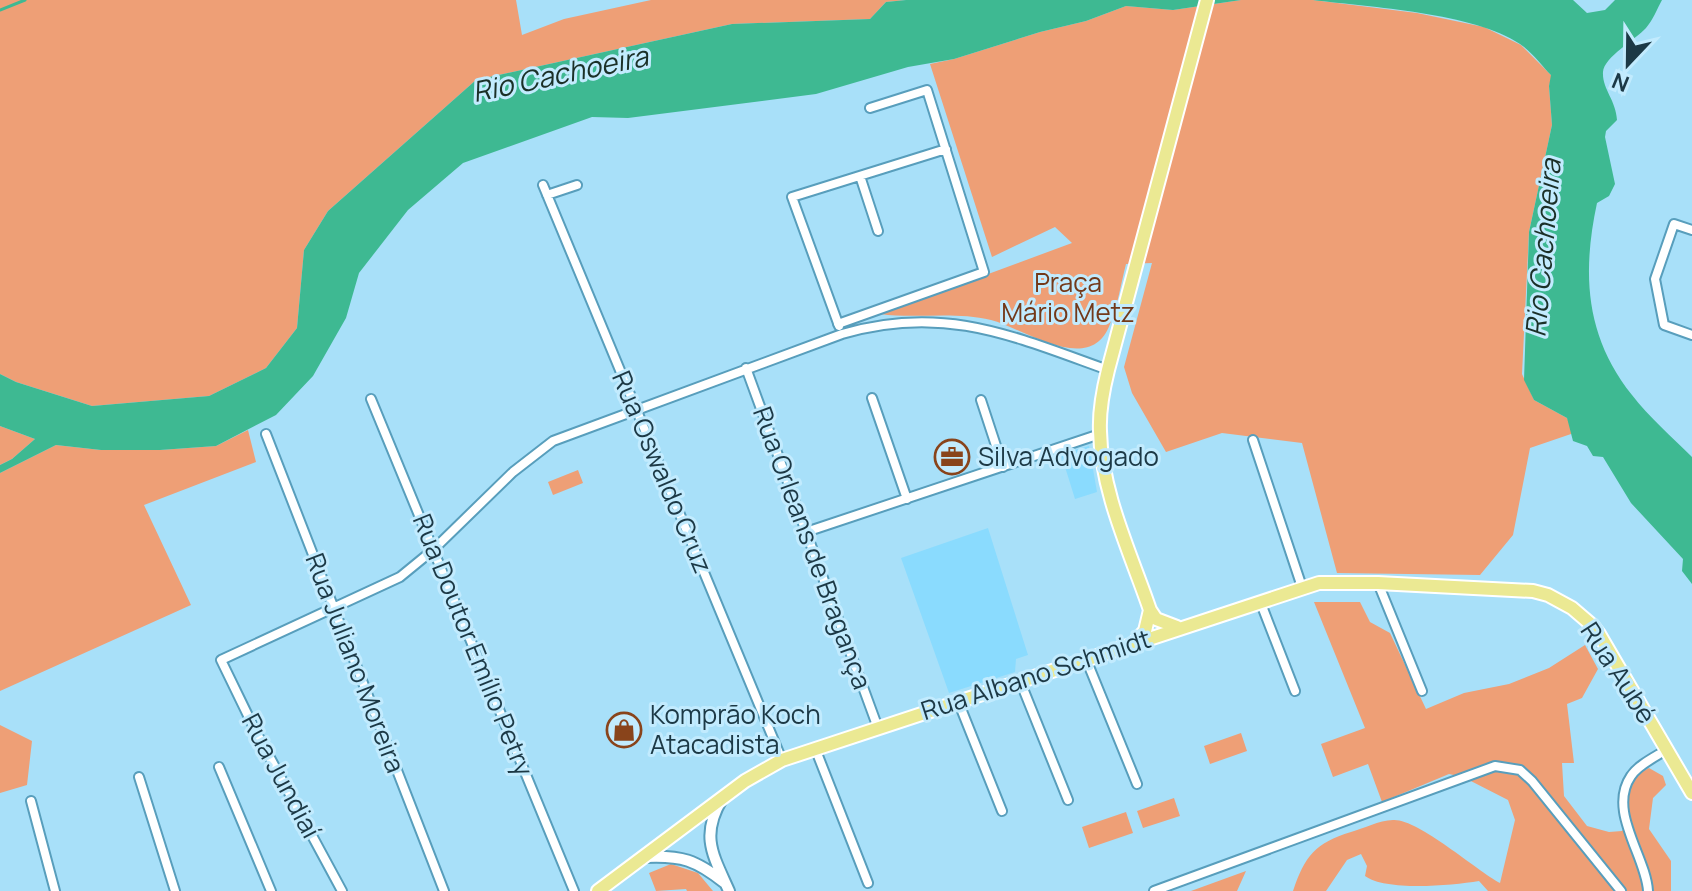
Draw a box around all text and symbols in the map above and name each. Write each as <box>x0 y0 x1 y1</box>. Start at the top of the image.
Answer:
north arrow <box>1588 24 1668 104</box>
water label: Rio Cachoeira <box>468 36 653 110</box>
text: N <box>1608 66 1633 99</box>
water label: Rio Cachoeira <box>1515 156 1569 339</box>
park label: Praça Mário Metz <box>1001 264 1135 330</box>
street label: Rua Oswaldo Cruz <box>604 365 722 578</box>
street label: Rua Orleans de Bragança <box>745 401 881 694</box>
office icon: Silva Advogado <box>933 438 971 476</box>
place label: Silva Advogado <box>978 438 1159 474</box>
street label: Rua Doutor Emílio Petry <box>405 508 543 781</box>
street label: Rua Juliano Moreira <box>297 548 414 778</box>
street label: Rua Aubé <box>1573 615 1665 730</box>
street label: Rua Albano Schmidt <box>916 620 1155 728</box>
place label: Komprão Koch Atacadista <box>650 696 821 762</box>
street label: Rua Jundiaí <box>234 707 330 844</box>
shop icon: Komprão Koch Atacadista <box>605 711 643 749</box>

